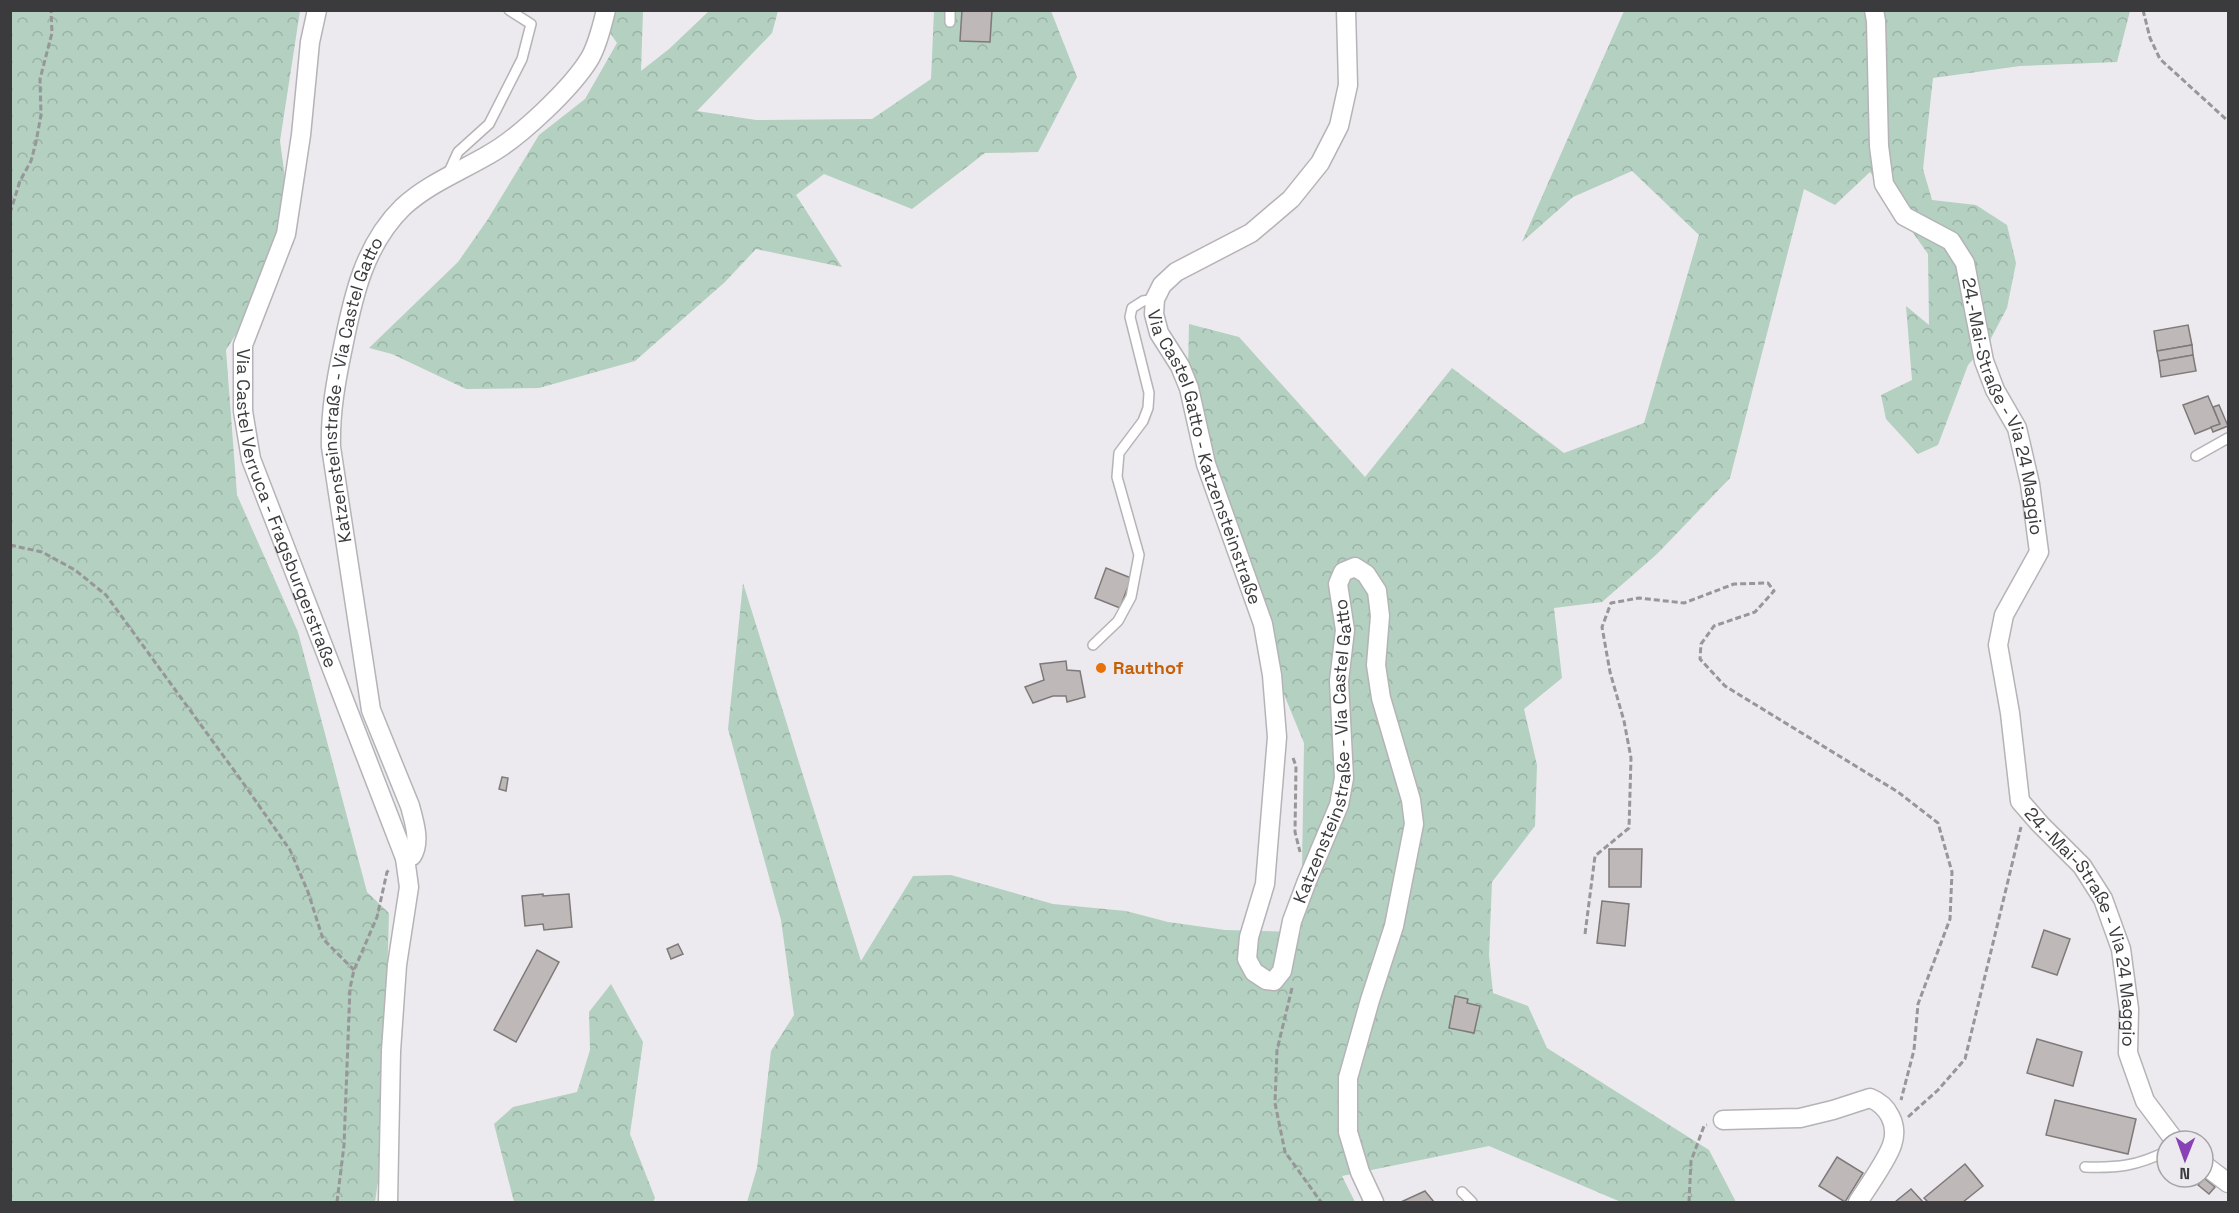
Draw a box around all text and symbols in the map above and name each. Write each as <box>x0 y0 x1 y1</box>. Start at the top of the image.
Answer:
street label: Katzensteinstraße - Via Castel Gatto <box>319 232 388 544</box>
street label: 24.-Mai-Straße - Via 24 Maggio <box>1957 276 2049 536</box>
street label: Via Castel Gatto - Katzensteinstraße <box>1142 307 1267 607</box>
street label: Via Castel Verruca - Fragsburgerstraße <box>232 349 343 671</box>
street label: Katzensteinstraße - Via Castel Gatto <box>1288 597 1357 906</box>
place label: Rauthof <box>1113 656 1184 679</box>
marker: Rauthof <box>1094 661 1108 675</box>
street label: 24.-Mai-Straße - Via 24 Maggio <box>2020 802 2141 1047</box>
north arrow <box>2155 1129 2215 1189</box>
text: N <box>2179 1163 2190 1184</box>

